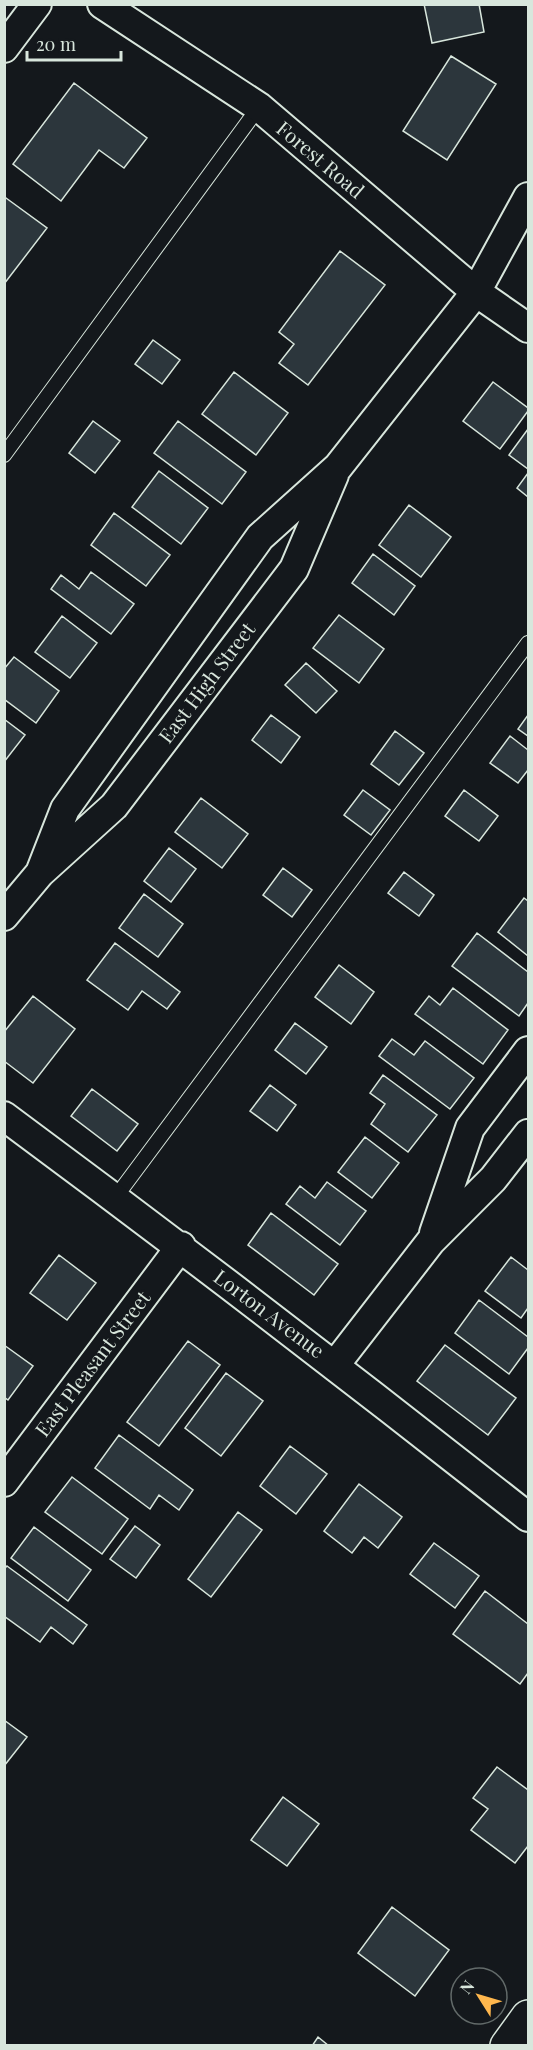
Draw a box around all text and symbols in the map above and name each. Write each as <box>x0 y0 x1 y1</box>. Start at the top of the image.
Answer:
scale bar <box>27 24 122 62</box>
text: 20 m <box>36 32 76 56</box>
street label: Forest Road <box>271 114 371 204</box>
street label: East High Street <box>151 615 261 748</box>
street label: Lorton Avenue <box>209 1262 331 1363</box>
street label: East Pleasant Street <box>28 1284 156 1442</box>
north arrow <box>449 1966 509 2026</box>
text: N <box>455 1975 479 1998</box>

